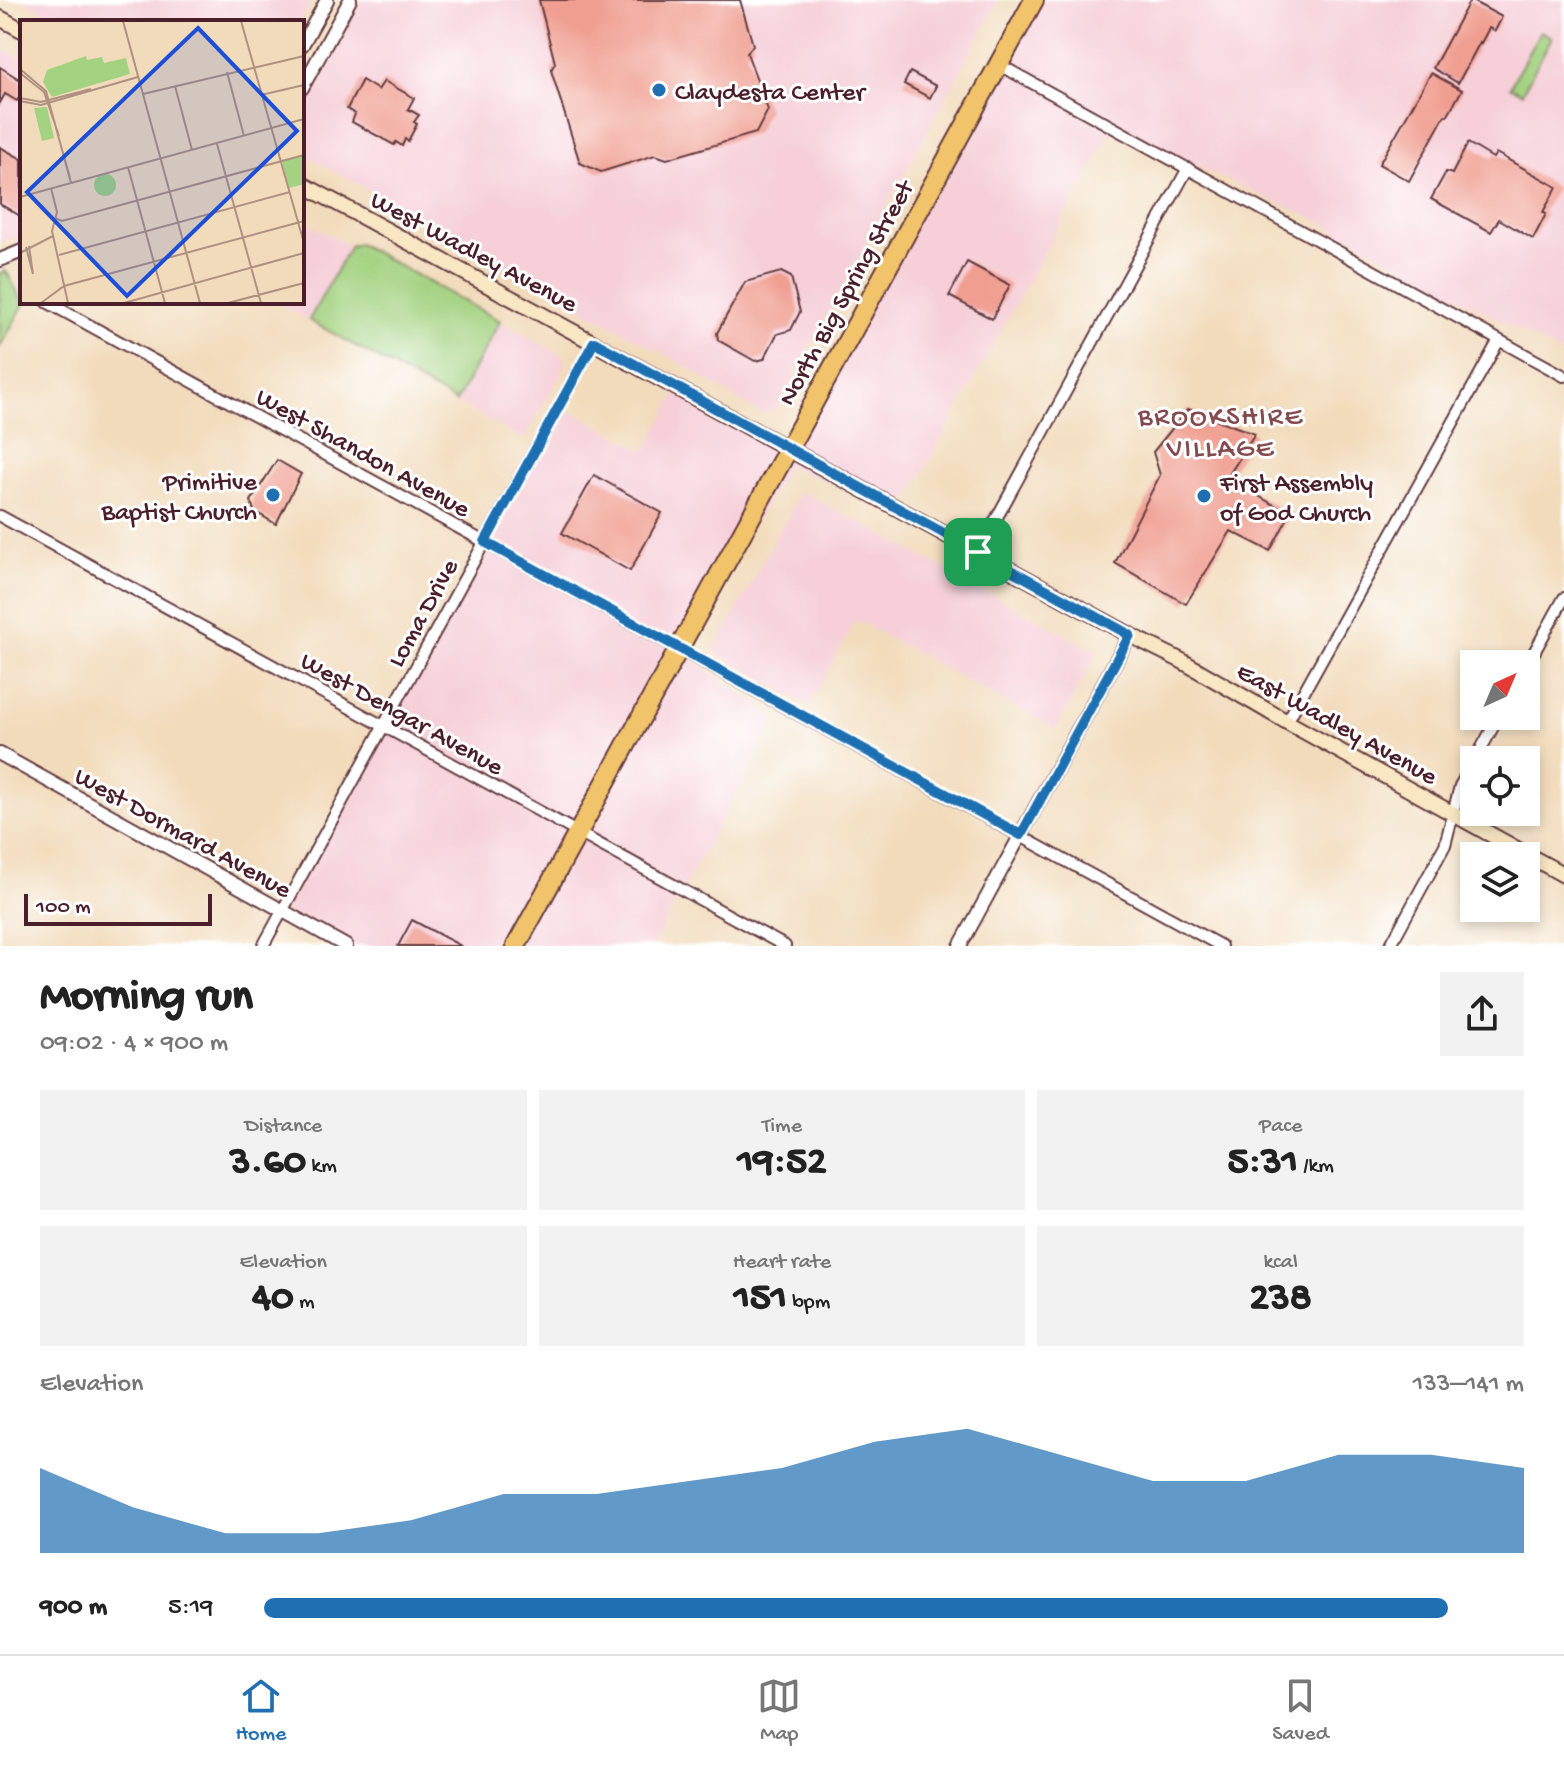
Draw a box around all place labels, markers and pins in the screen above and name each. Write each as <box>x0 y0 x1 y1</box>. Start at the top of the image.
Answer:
place label: Claydesta Center <box>675 79 867 110</box>
marker: Claydesta Center <box>650 81 668 99</box>
place label: Primitive Baptist Church <box>101 469 258 530</box>
place label: First Assembly of God Church <box>1219 470 1373 531</box>
marker: Primitive Baptist Church <box>264 486 282 504</box>
marker: First Assembly of God Church <box>1195 487 1213 505</box>
pin <box>944 518 1012 586</box>

